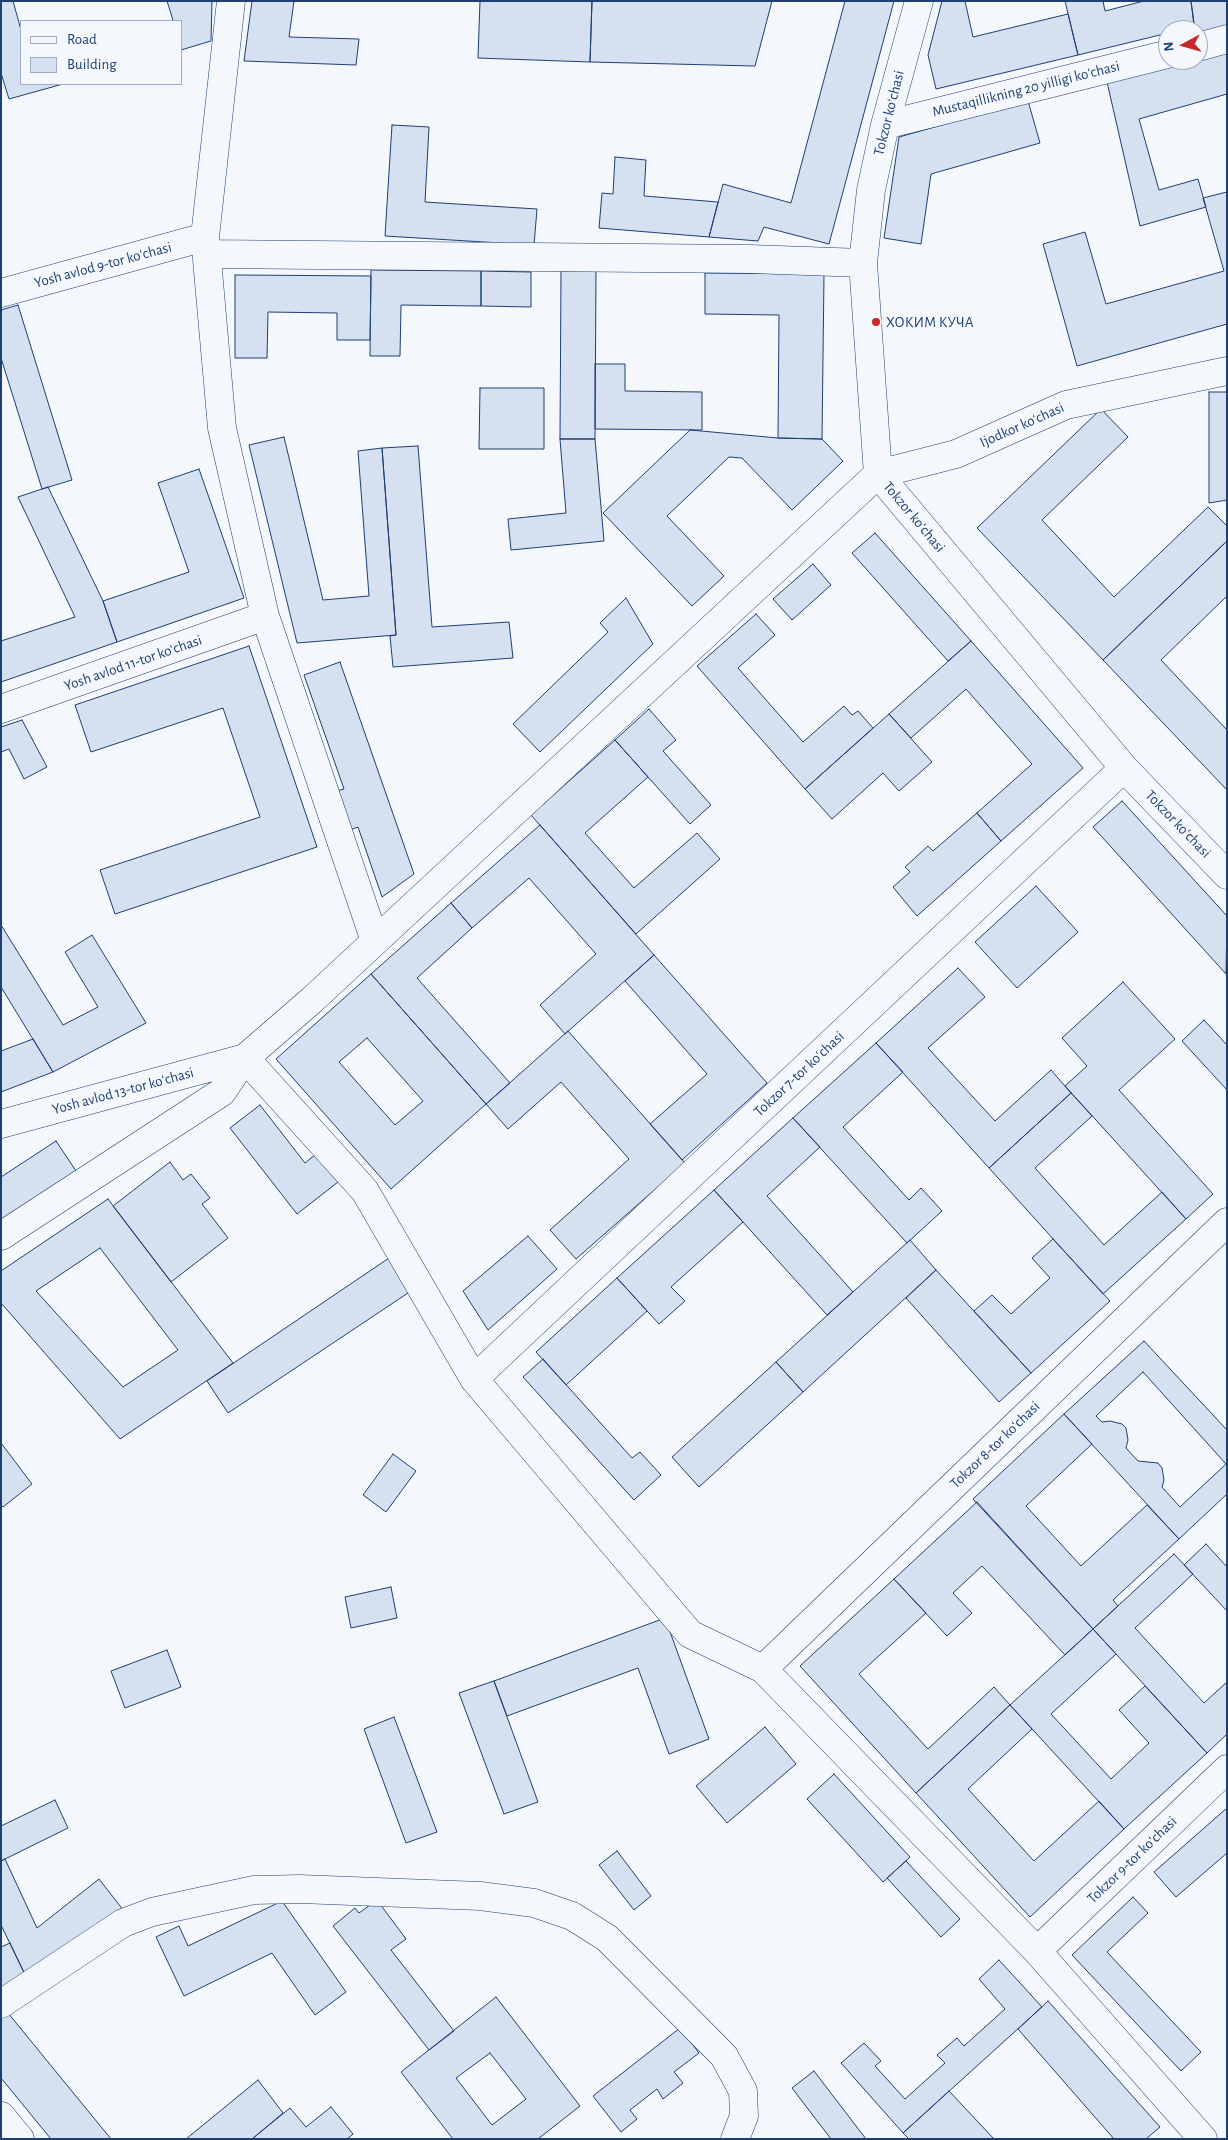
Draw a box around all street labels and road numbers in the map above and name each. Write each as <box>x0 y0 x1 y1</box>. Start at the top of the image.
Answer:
street label: Mustaqillikning 20 yilligi koʻchasi <box>931 57 1121 121</box>
street label: Tokzor koʻchasi <box>870 69 908 157</box>
street label: Yosh avlod 9-tor koʻchasi <box>32 238 174 292</box>
street label: Ijodkor koʻchasi <box>977 398 1067 452</box>
street label: Tokzor koʻchasi <box>879 478 949 556</box>
street label: Yosh avlod 11-tor koʻchasi <box>62 631 204 695</box>
street label: Tokzor koʻchasi <box>1141 786 1215 862</box>
street label: Tokzor 7-tor koʻchasi <box>750 1027 848 1121</box>
street label: Yosh avlod 13-tor koʻchasi <box>50 1063 196 1119</box>
street label: Tokzor 8-tor koʻchasi <box>946 1398 1044 1492</box>
street label: Tokzor 9-tor koʻchasi <box>1083 1813 1181 1907</box>

